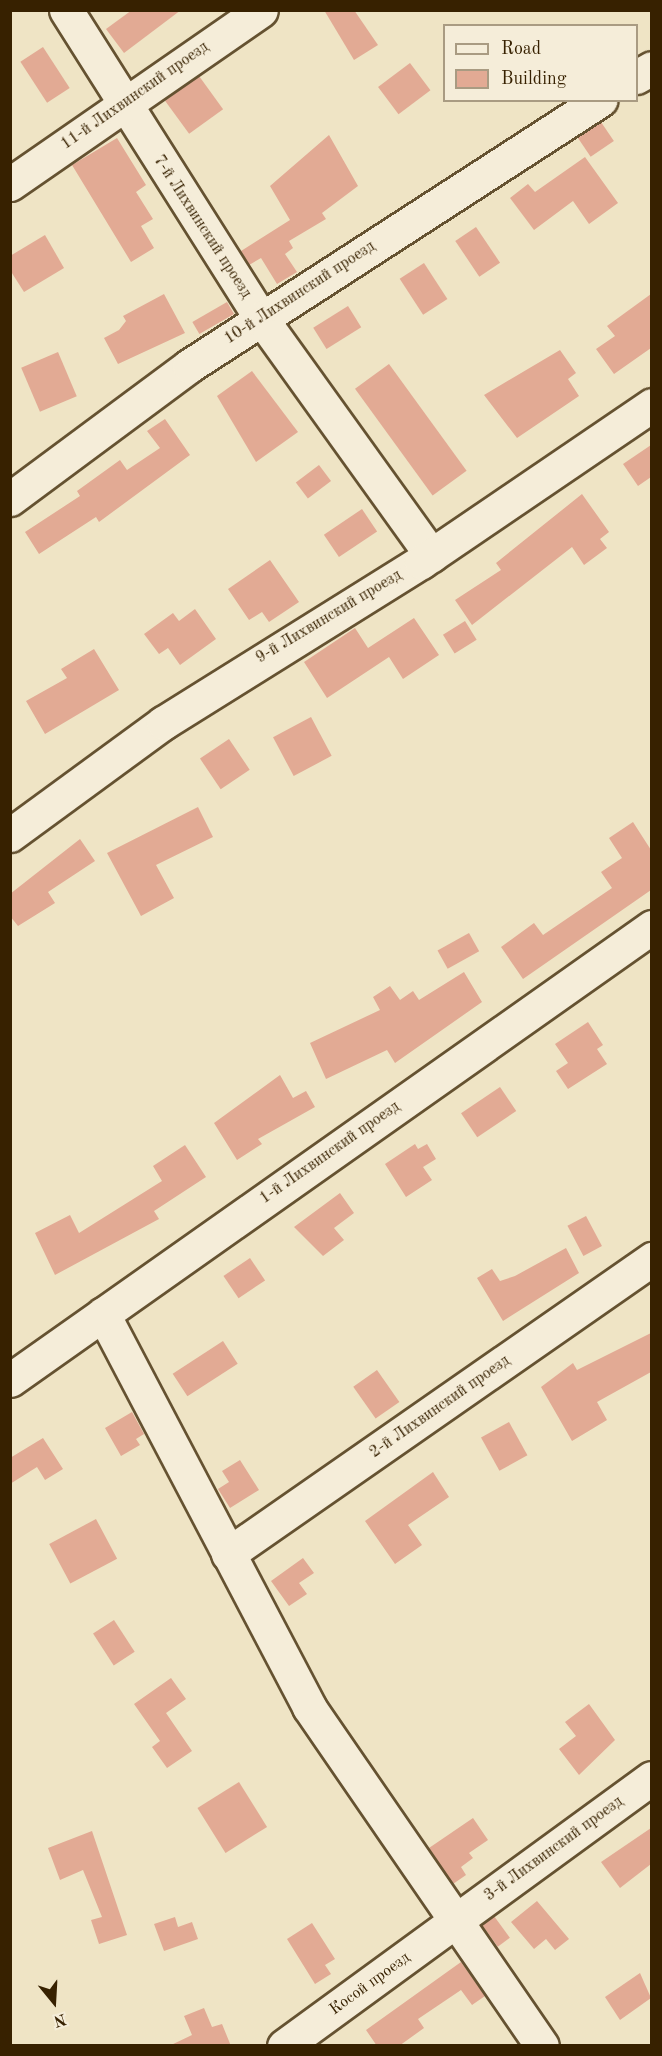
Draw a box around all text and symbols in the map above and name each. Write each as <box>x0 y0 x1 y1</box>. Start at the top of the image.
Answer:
legend <box>443 24 638 102</box>
street label: 11-й Лихвинский проезд <box>57 38 213 154</box>
text: Road <box>501 40 541 58</box>
text: Building <box>501 70 566 88</box>
street label: 7-й Лихвинский проезд <box>149 152 255 302</box>
street label: 10-й Лихвинский проезд <box>221 237 379 349</box>
street label: 9-й Лихвинский проезд <box>253 566 405 668</box>
street label: 1-й Лихвинский проезд <box>256 1097 404 1209</box>
street label: 2-й Лихвинский проезд <box>366 1351 514 1463</box>
street label: 3-й Лихвинский проезд <box>481 1792 627 1906</box>
street label: Косой проезд <box>326 1948 414 2020</box>
north arrow <box>24 1972 84 2032</box>
text: N <box>51 2010 68 2029</box>

